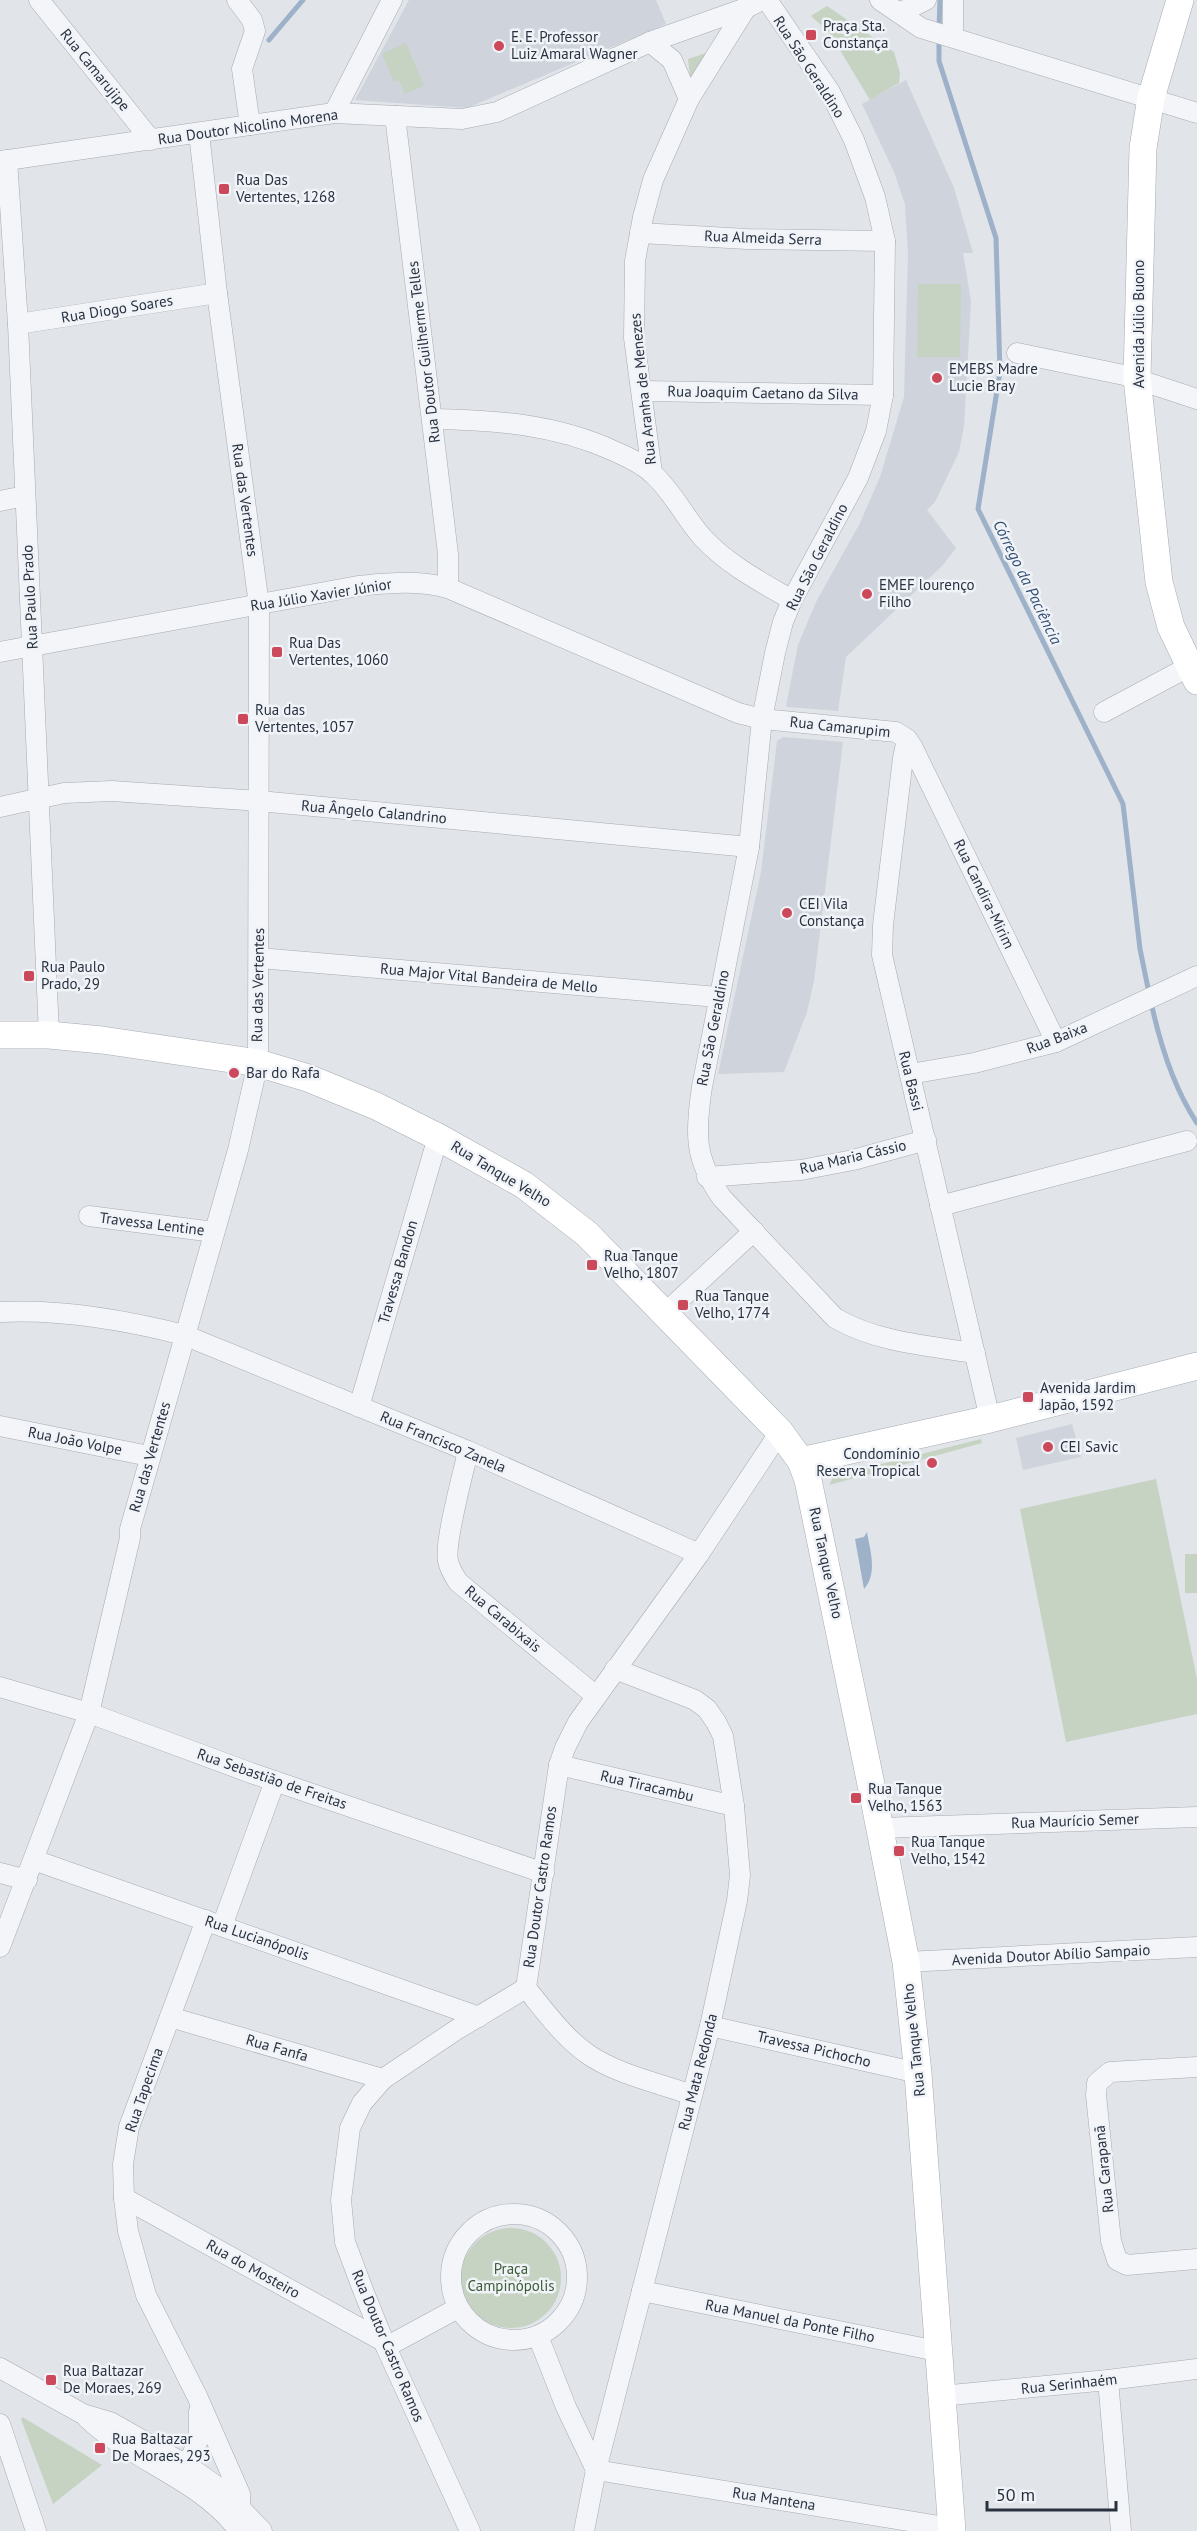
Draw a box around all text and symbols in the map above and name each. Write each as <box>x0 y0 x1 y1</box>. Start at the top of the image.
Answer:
street label: Rua São Geraldino <box>769 12 849 121</box>
place label: Praça Sta. Constança <box>823 16 889 52</box>
street label: Rua Camarujipe <box>56 25 134 115</box>
place label: E. E. Professor Luiz Amaral Wagner <box>511 27 638 63</box>
marker: Praça Sta. Constança <box>804 28 818 42</box>
marker: E. E. Professor Luiz Amaral Wagner <box>492 39 506 53</box>
street label: Rua Doutor Nicolino Morena <box>157 104 339 149</box>
place label: Rua Das Vertentes, 1268 <box>235 170 335 206</box>
marker: Rua Das Vertentes, 1268 <box>217 182 231 196</box>
street label: Rua Almeida Serra <box>704 226 822 249</box>
street label: Rua Doutor Guilherme Telles <box>403 260 444 444</box>
street label: Avenida Júlio Buono <box>1129 260 1148 388</box>
street label: Rua Diogo Soares <box>60 290 174 327</box>
street label: Rua Aranha de Menezes <box>625 312 660 466</box>
place label: EMEBS Madre Lucie Bray <box>949 359 1038 395</box>
marker: EMEBS Madre Lucie Bray <box>930 371 944 385</box>
street label: Rua Joaquim Caetano da Silva <box>667 381 859 404</box>
street label: Rua das Vertentes <box>228 442 263 558</box>
street label: Rua São Geraldino <box>781 500 852 614</box>
water label: Córrego da Paciência <box>989 516 1067 648</box>
street label: Rua Paulo Prado <box>17 544 42 650</box>
street label: Rua Júlio Xavier Júnior <box>249 574 393 615</box>
place label: EMEF lourenço Filho <box>879 575 975 611</box>
marker: EMEF lourenço Filho <box>860 587 874 601</box>
place label: Rua Das Vertentes, 1060 <box>288 633 388 669</box>
marker: Rua Das Vertentes, 1060 <box>270 645 284 659</box>
place label: Rua das Vertentes, 1057 <box>254 700 354 736</box>
marker: Rua das Vertentes, 1057 <box>236 712 250 726</box>
street label: Rua Camarupim <box>789 712 891 741</box>
street label: Rua Ângelo Calandrino <box>300 796 448 827</box>
street label: Rua Candira-Mirim <box>950 836 1019 952</box>
place label: CEI Vila Constança <box>799 894 865 930</box>
marker: CEI Vila Constança <box>780 906 794 920</box>
street label: Rua das Vertentes <box>247 928 268 1042</box>
place label: Rua Paulo Prado, 29 <box>41 957 105 993</box>
street label: Rua Major Vital Bandeira de Mello <box>379 959 599 996</box>
street label: Rua São Geraldino <box>692 968 733 1088</box>
marker: Rua Paulo Prado, 29 <box>22 969 36 983</box>
street label: Rua Baixa <box>1024 1017 1090 1058</box>
street label: Rua Bassi <box>895 1049 928 1113</box>
place label: Bar do Rafa <box>246 1063 320 1082</box>
marker: Bar do Rafa <box>227 1066 241 1080</box>
street label: Rua Maria Cássio <box>798 1135 908 1178</box>
street label: Rua Tanque Velho <box>448 1136 555 1211</box>
street label: Travessa Lentine <box>98 1208 206 1239</box>
street label: Travessa Bandon <box>374 1218 421 1326</box>
place label: Rua Tanque Velho, 1807 <box>603 1246 679 1282</box>
marker: Rua Tanque Velho, 1807 <box>585 1258 599 1272</box>
place label: Rua Tanque Velho, 1774 <box>694 1286 770 1322</box>
marker: Rua Tanque Velho, 1774 <box>676 1298 690 1312</box>
place label: Avenida Jardim Japão, 1592 <box>1039 1378 1136 1414</box>
marker: Avenida Jardim Japão, 1592 <box>1021 1390 1035 1404</box>
street label: Rua das Vertentes <box>125 1399 174 1514</box>
street label: Rua Francisco Zanela <box>377 1406 509 1477</box>
street label: Rua João Volpe <box>26 1422 124 1459</box>
place label: CEI Savic <box>1060 1437 1119 1456</box>
marker: CEI Savic <box>1041 1440 1055 1454</box>
place label: Condomínio Reserva Tropical <box>816 1444 921 1480</box>
marker: Condomínio Reserva Tropical <box>925 1456 939 1470</box>
street label: Rua Tanque Velho <box>805 1505 848 1620</box>
street label: Rua Carabixais <box>461 1581 546 1656</box>
street label: Rua Sebastião de Freitas <box>195 1744 350 1813</box>
street label: Rua Tiracambu <box>599 1766 696 1805</box>
place label: Rua Tanque Velho, 1563 <box>867 1779 943 1815</box>
marker: Rua Tanque Velho, 1563 <box>849 1791 863 1805</box>
street label: Rua Doutor Castro Ramos <box>519 1805 560 1969</box>
street label: Rua Maurício Semer <box>1011 1809 1139 1832</box>
place label: Rua Tanque Velho, 1542 <box>910 1832 986 1868</box>
marker: Rua Tanque Velho, 1542 <box>892 1844 906 1858</box>
street label: Rua Lucianópolis <box>202 1911 312 1964</box>
street label: Avenida Doutor Abílio Sampaio <box>951 1940 1151 1969</box>
street label: Rua Tanque Velho <box>898 1983 929 2097</box>
street label: Rua Mata Redonda <box>674 2011 721 2132</box>
street label: Travessa Pichocho <box>755 2026 873 2071</box>
street label: Rua Fanfa <box>244 2030 310 2065</box>
street label: Rua Tapecima <box>120 2045 167 2135</box>
street label: Rua Carapanã <box>1089 2124 1118 2214</box>
street label: Rua do Mosteiro <box>203 2235 303 2302</box>
park label: Praça Campinópolis <box>467 2259 555 2295</box>
street label: Rua Doutor Castro Ramos <box>348 2267 429 2425</box>
street label: Rua Manuel da Ponte Filho <box>704 2295 877 2346</box>
place label: Rua Baltazar De Moraes, 269 <box>63 2361 162 2397</box>
street label: Rua Serinhaém <box>1020 2369 1118 2398</box>
marker: Rua Baltazar De Moraes, 269 <box>44 2373 58 2387</box>
place label: Rua Baltazar De Moraes, 293 <box>112 2429 211 2465</box>
marker: Rua Baltazar De Moraes, 293 <box>93 2441 107 2455</box>
scale bar <box>987 2474 1116 2512</box>
street label: Rua Mantena <box>731 2483 817 2514</box>
text: 50 m <box>996 2483 1035 2506</box>

